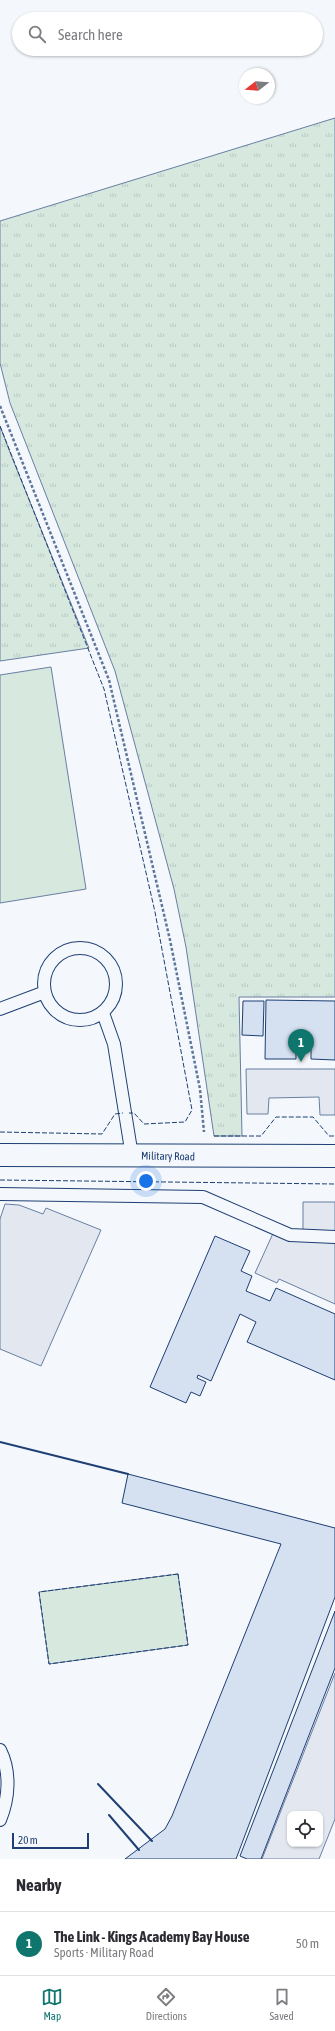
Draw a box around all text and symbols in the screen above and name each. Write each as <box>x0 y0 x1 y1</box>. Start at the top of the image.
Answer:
search box <box>12 12 323 56</box>
icon: search <box>26 23 48 45</box>
text: Search here <box>58 26 123 43</box>
north arrow <box>239 68 275 104</box>
pin: 1 <box>288 1029 314 1062</box>
street label: Military Road <box>141 1150 195 1162</box>
your location <box>136 1171 156 1191</box>
map controls <box>287 1811 323 1847</box>
button: locate <box>287 1811 323 1847</box>
scale bar <box>12 1831 89 1850</box>
text: 20 m <box>18 1834 38 1846</box>
text: Nearby <box>16 1875 62 1895</box>
text: The Link - Kings Academy Bay House <box>54 1928 250 1945</box>
text: 1 <box>26 1936 32 1951</box>
text: 50 m <box>296 1936 319 1951</box>
text: Sports · Military Road <box>54 1945 154 1960</box>
tab: Map <box>41 1986 63 2022</box>
tab: Directions <box>146 1986 187 2022</box>
tab: Saved <box>269 1986 294 2022</box>

